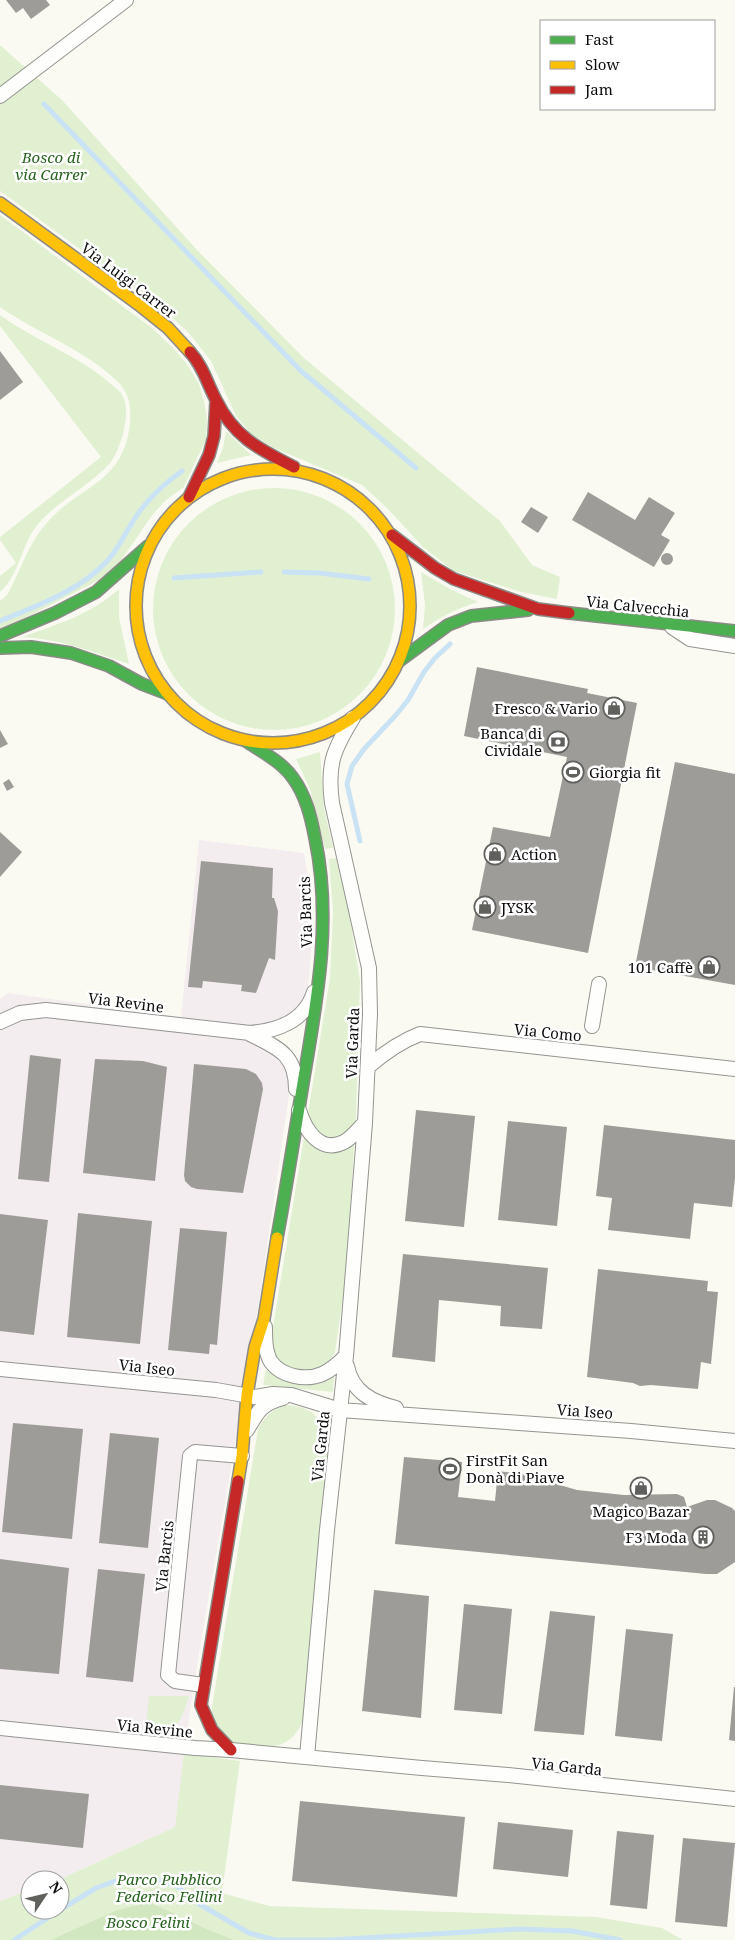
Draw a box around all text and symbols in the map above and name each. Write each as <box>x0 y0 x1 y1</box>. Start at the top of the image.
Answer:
legend <box>540 20 715 110</box>
text: Fast <box>585 29 614 49</box>
text: Slow <box>585 54 619 74</box>
text: Jam <box>584 79 613 99</box>
park label: Bosco di via Carrer <box>15 147 88 184</box>
street label: Via Luigi Carrer <box>77 238 181 322</box>
street label: Via Calvecchia <box>585 591 691 621</box>
shop icon: Fresco & Vario <box>602 696 626 720</box>
place label: Fresco & Vario <box>494 698 598 718</box>
place label: Banca di Cividale <box>480 723 542 760</box>
bank icon: Banca di Cividale <box>546 730 570 754</box>
sports icon: Giorgia fit <box>561 760 585 784</box>
place label: Giorgia fit <box>589 762 661 782</box>
shop icon: Action <box>483 842 507 866</box>
place label: Action <box>511 844 557 864</box>
street label: Via Barcis <box>294 876 316 948</box>
shop icon: JYSK <box>473 895 497 919</box>
place label: JYSK <box>500 897 535 917</box>
shop icon: 101 Caffè <box>697 955 721 979</box>
place label: 101 Caffè <box>628 957 693 977</box>
street label: Via Revine <box>87 987 165 1017</box>
street label: Via Garda <box>341 1007 363 1079</box>
street label: Via Como <box>513 1019 583 1045</box>
street label: Via Iseo <box>118 1354 176 1380</box>
street label: Via Iseo <box>556 1399 614 1423</box>
street label: Via Garda <box>306 1410 334 1482</box>
place label: FirstFit San Donà di Piave <box>466 1450 565 1487</box>
sports icon: FirstFit San Donà di Piave <box>438 1457 462 1481</box>
shop icon: Magico Bazar <box>629 1476 653 1500</box>
place label: Magico Bazar <box>593 1501 689 1521</box>
street label: Via Barcis <box>150 1519 178 1593</box>
building icon: F3 Moda <box>691 1525 715 1549</box>
place label: F3 Moda <box>625 1527 687 1547</box>
street label: Via Revine <box>116 1714 194 1742</box>
street label: Via Garda <box>531 1752 603 1780</box>
park label: Parco Pubblico Federico Fellini <box>115 1869 222 1906</box>
north arrow <box>20 1870 70 1920</box>
text: N <box>45 1877 67 1897</box>
park label: Bosco Felini <box>105 1912 190 1932</box>

